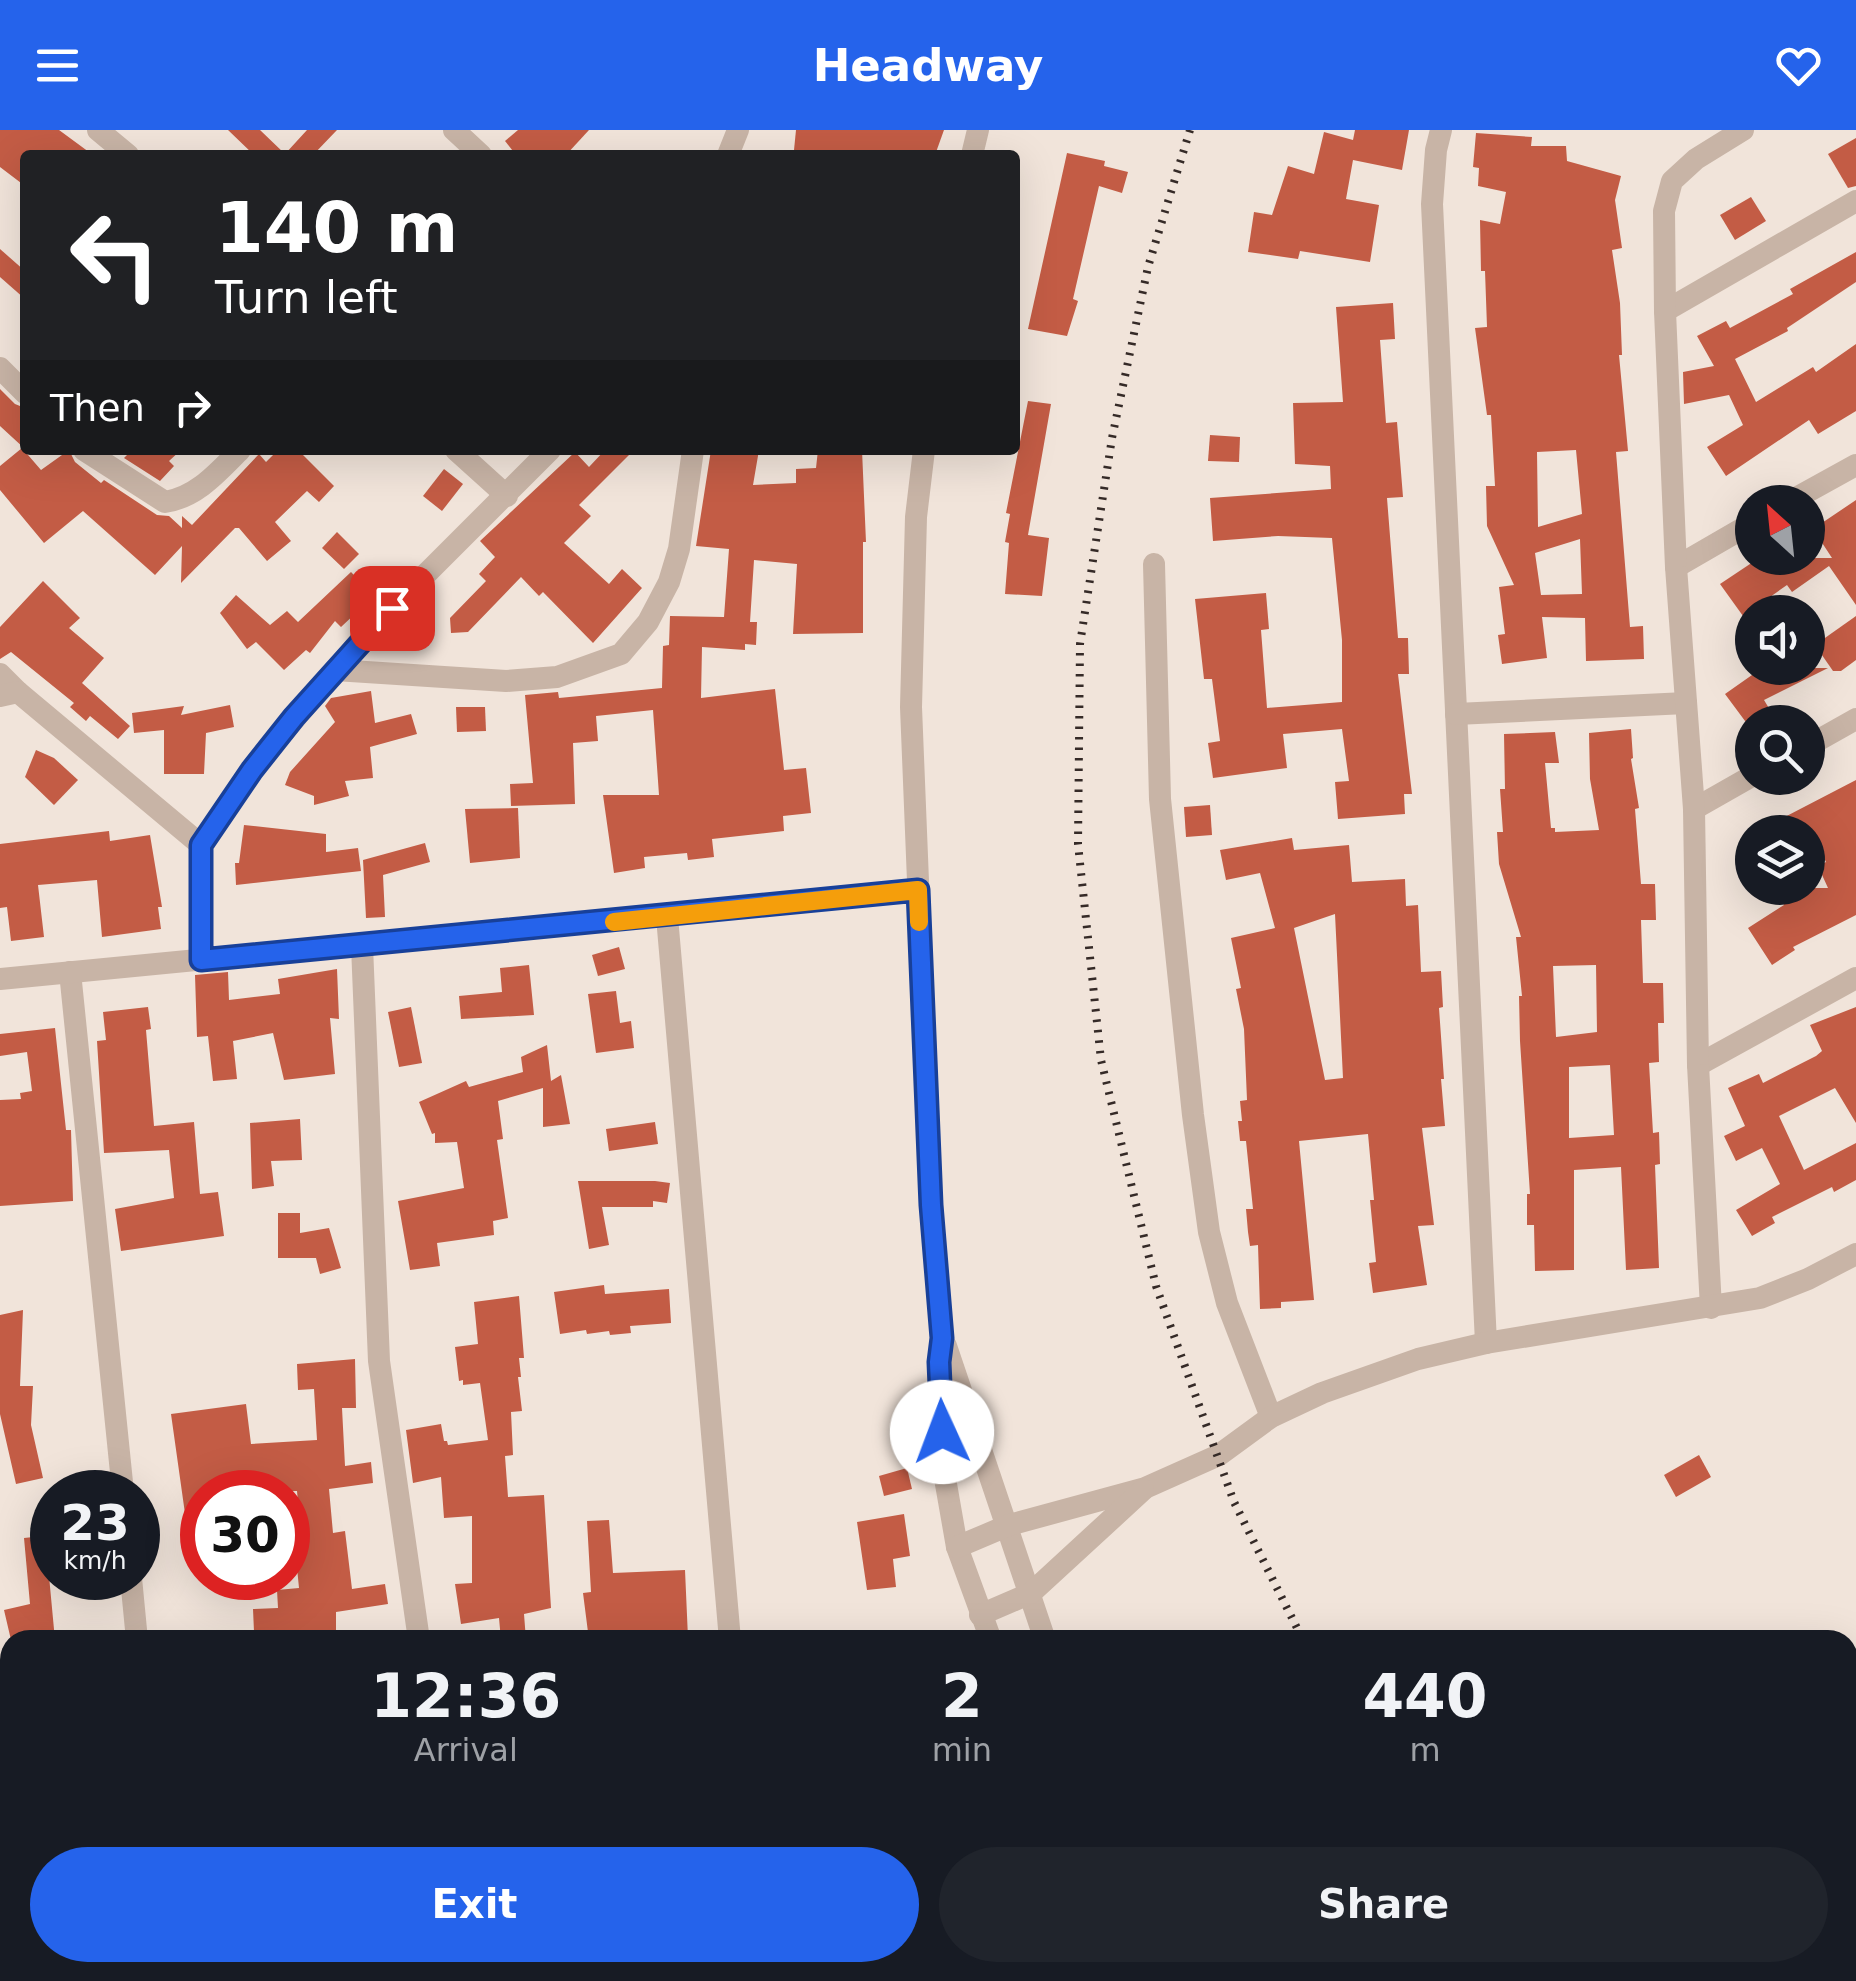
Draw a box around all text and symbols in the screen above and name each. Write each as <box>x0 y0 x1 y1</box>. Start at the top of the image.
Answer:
icon: menu <box>30 38 85 93</box>
icon: heart <box>1771 38 1826 93</box>
text: Headway <box>813 39 1043 92</box>
text: 140 m <box>215 187 458 269</box>
icon: left <box>50 190 180 320</box>
text: Turn left <box>215 271 398 324</box>
icon: right <box>165 380 220 435</box>
text: Then <box>50 386 145 430</box>
north arrow <box>1735 485 1825 575</box>
map controls <box>1735 485 1825 905</box>
pin <box>350 566 435 651</box>
icon: arrive <box>365 581 420 636</box>
button: sound <box>1735 595 1825 685</box>
button: search <box>1735 705 1825 795</box>
button: layers <box>1735 815 1825 905</box>
position arrow <box>890 1380 994 1484</box>
speed limit sign: 30 <box>180 1470 310 1600</box>
text: 23 <box>60 1494 130 1552</box>
text: km/h <box>63 1546 127 1575</box>
text: 12:36 <box>370 1661 561 1731</box>
text: 2 <box>941 1661 983 1731</box>
text: 440 <box>1362 1661 1488 1731</box>
text: Arrival <box>414 1731 518 1769</box>
text: min <box>932 1731 992 1769</box>
text: m <box>1409 1731 1441 1769</box>
button: Exit <box>30 1847 919 1962</box>
button: Share <box>939 1847 1828 1962</box>

